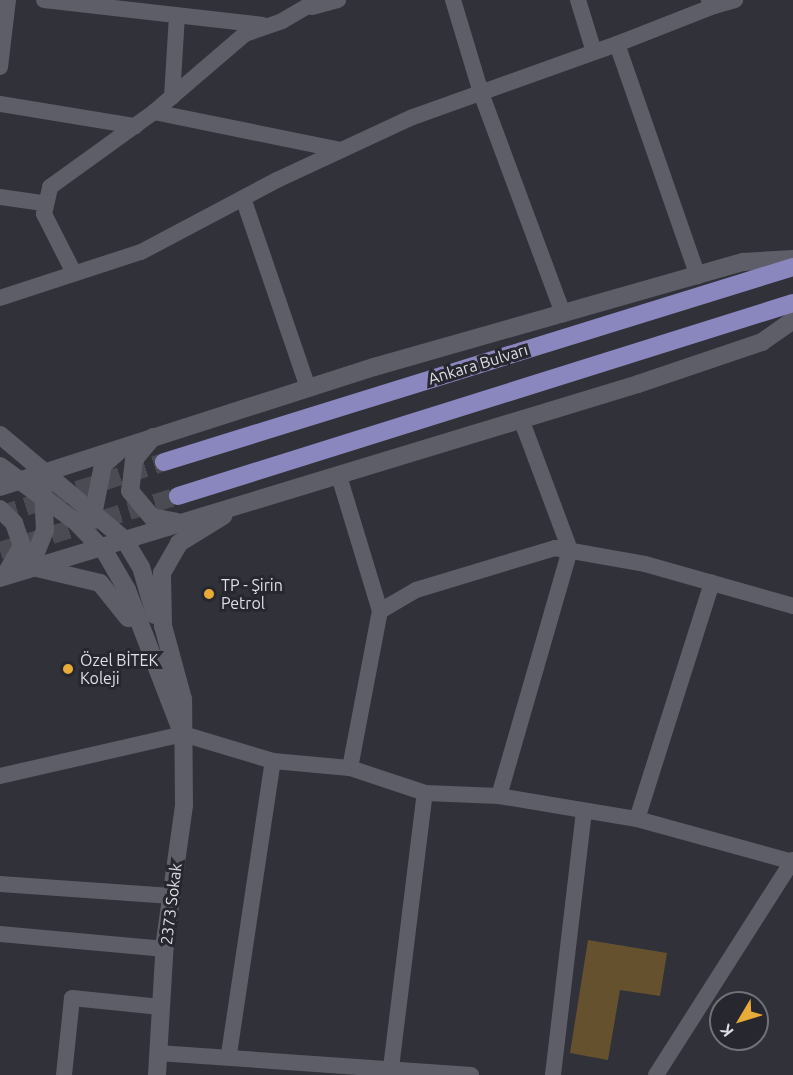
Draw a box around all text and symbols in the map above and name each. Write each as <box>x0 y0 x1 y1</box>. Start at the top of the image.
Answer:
street label: Ankara Bulvarı <box>426 340 530 388</box>
place label: TP - Şirin Petrol <box>221 575 283 613</box>
marker: TP - Şirin Petrol <box>202 587 216 601</box>
place label: Özel BİTEK Koleji <box>80 650 158 688</box>
marker: Özel BİTEK Koleji <box>61 662 75 676</box>
street label: 2373 Sokak <box>156 862 186 946</box>
north arrow <box>709 991 769 1051</box>
text: K <box>716 1021 737 1041</box>

